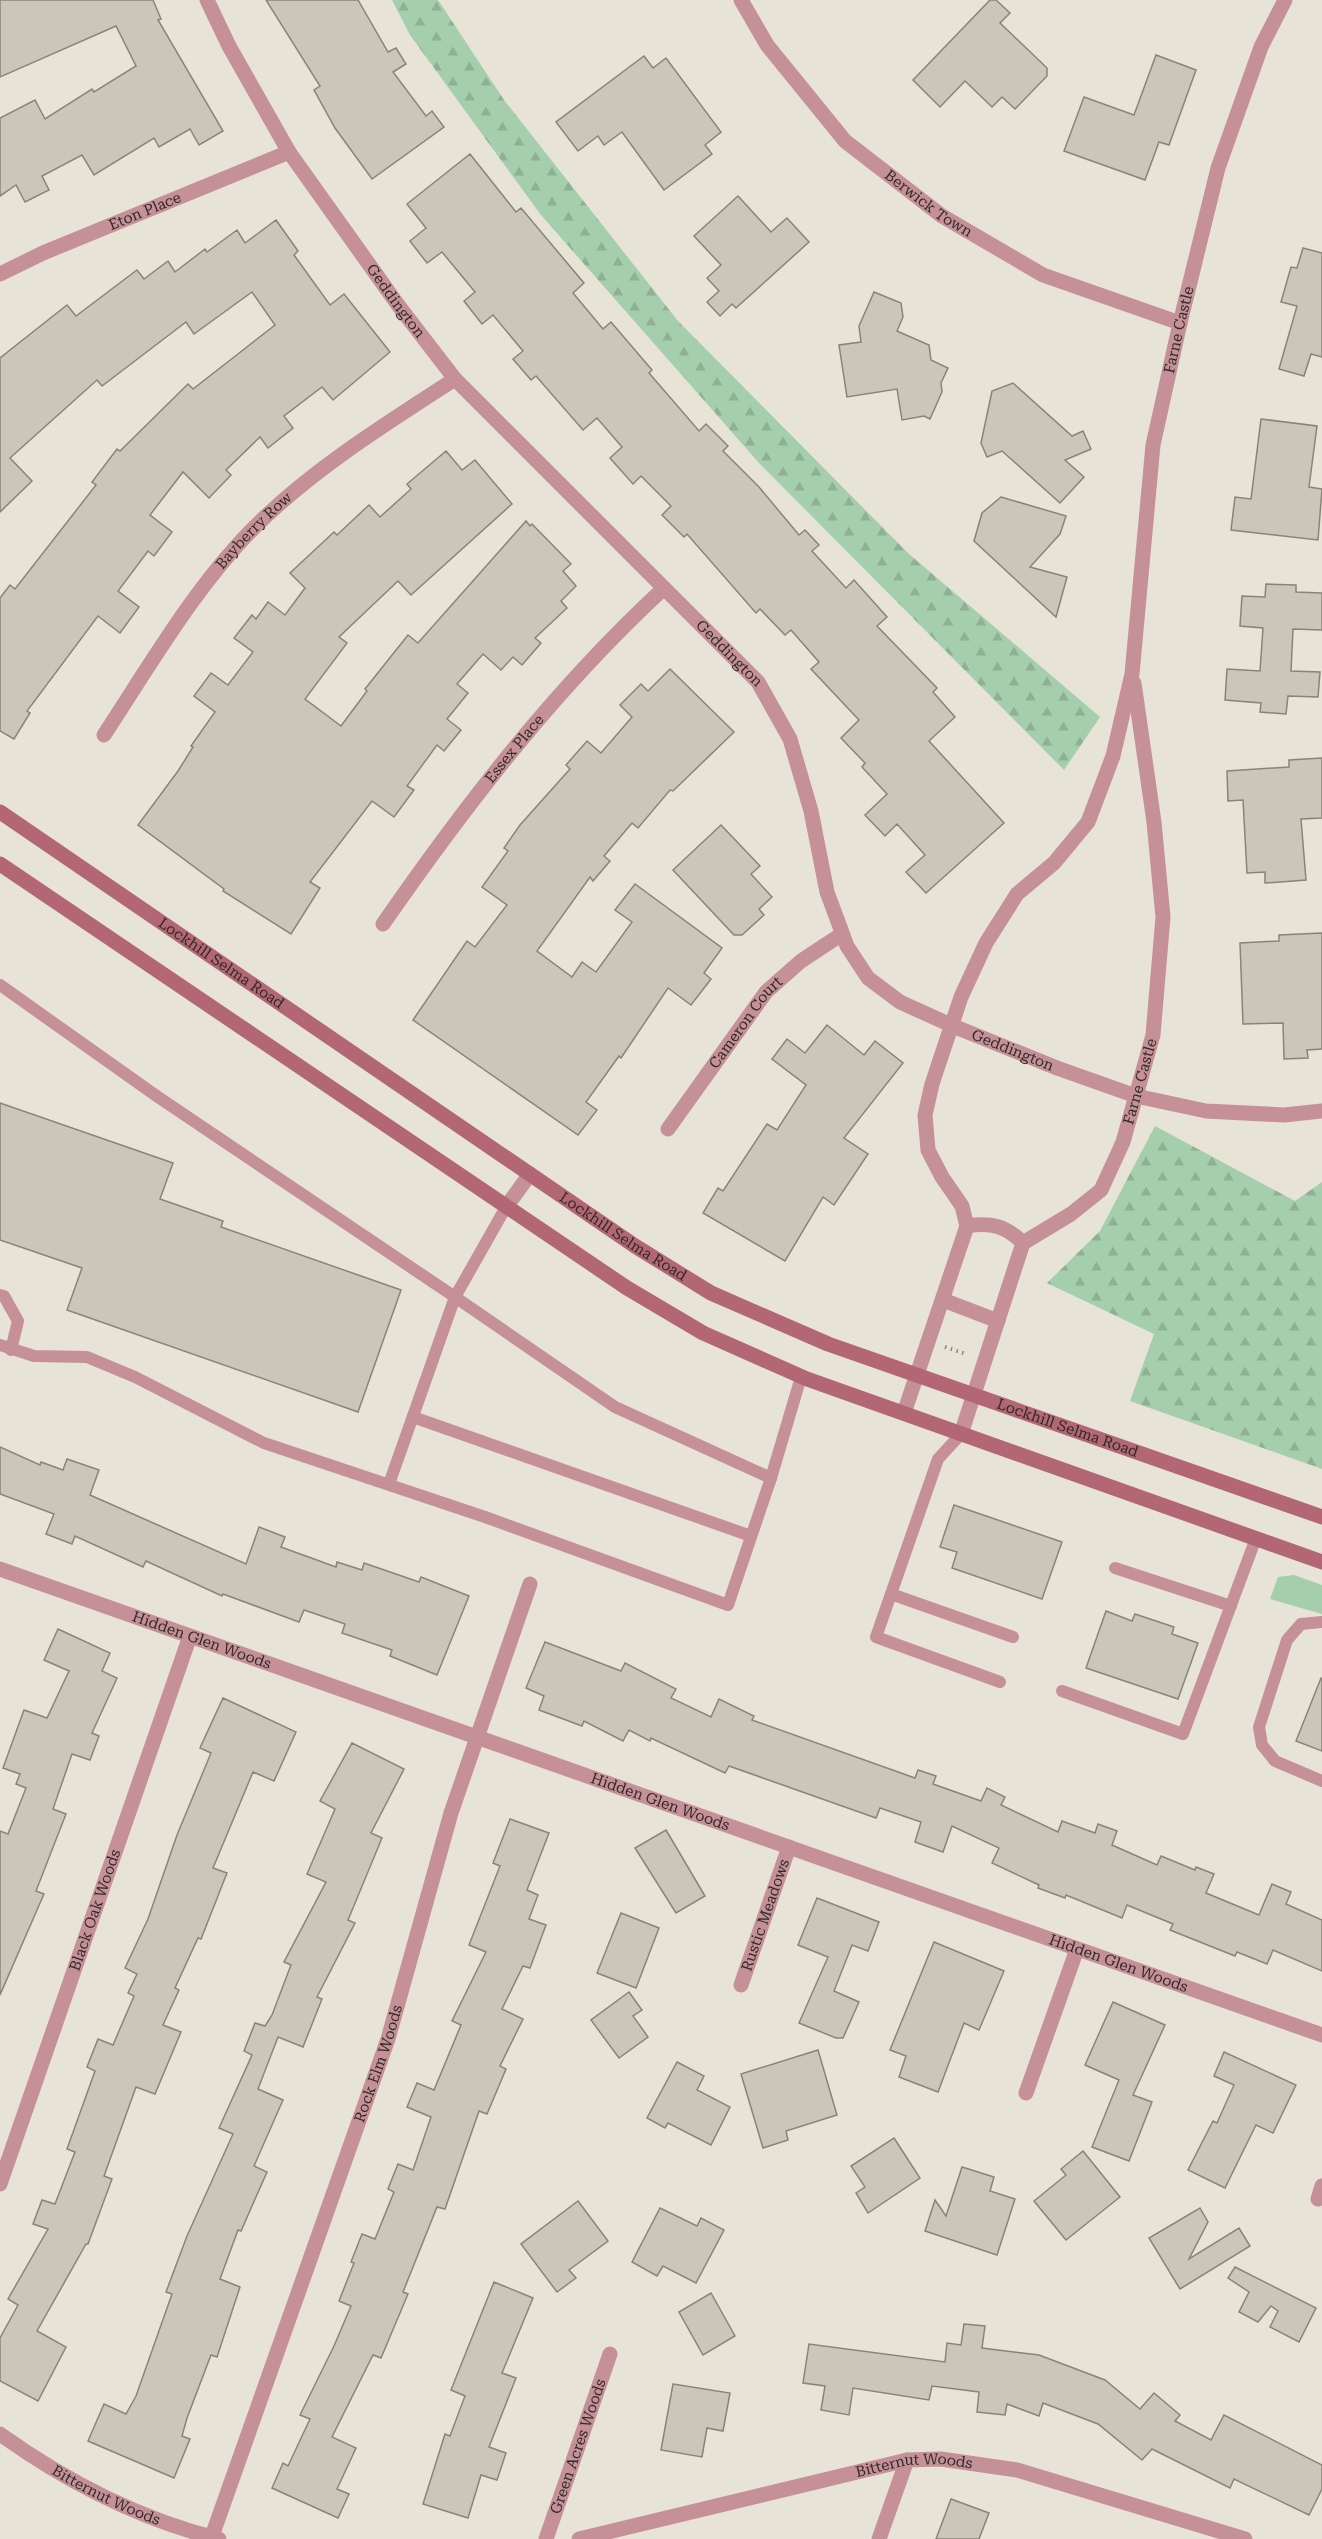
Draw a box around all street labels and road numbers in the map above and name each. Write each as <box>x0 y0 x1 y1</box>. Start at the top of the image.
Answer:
street label: Berwick Town <box>881 166 976 241</box>
street label: Eton Place <box>106 188 184 234</box>
street label: Geddington <box>363 261 429 342</box>
street label: Farne Castle <box>1160 284 1198 375</box>
street label: Bayberry Row <box>212 488 296 573</box>
street label: Geddington <box>692 616 767 691</box>
street label: Essex Place <box>481 711 548 787</box>
street label: Lockhill Selma Road <box>155 914 288 1013</box>
street label: Cameron Court <box>705 972 787 1072</box>
street label: Geddington <box>969 1025 1057 1075</box>
street label: Farne Castle <box>1119 1036 1161 1127</box>
street label: Lockhill Selma Road <box>556 1188 690 1285</box>
street label: Lockhill Selma Road <box>995 1395 1141 1461</box>
street label: Hidden Glen Woods <box>130 1607 274 1673</box>
street label: Hidden Glen Woods <box>588 1769 732 1834</box>
street label: Black Oak Woods <box>66 1847 124 1973</box>
street label: Rustic Meadows <box>737 1857 793 1974</box>
street label: Hidden Glen Woods <box>1047 1931 1190 1996</box>
street label: Rock Elm Woods <box>350 2003 406 2125</box>
street label: Green Acres Woods <box>546 2376 610 2516</box>
street label: Bitternut Woods <box>854 2450 974 2481</box>
street label: Bitternut Woods <box>49 2461 163 2529</box>

